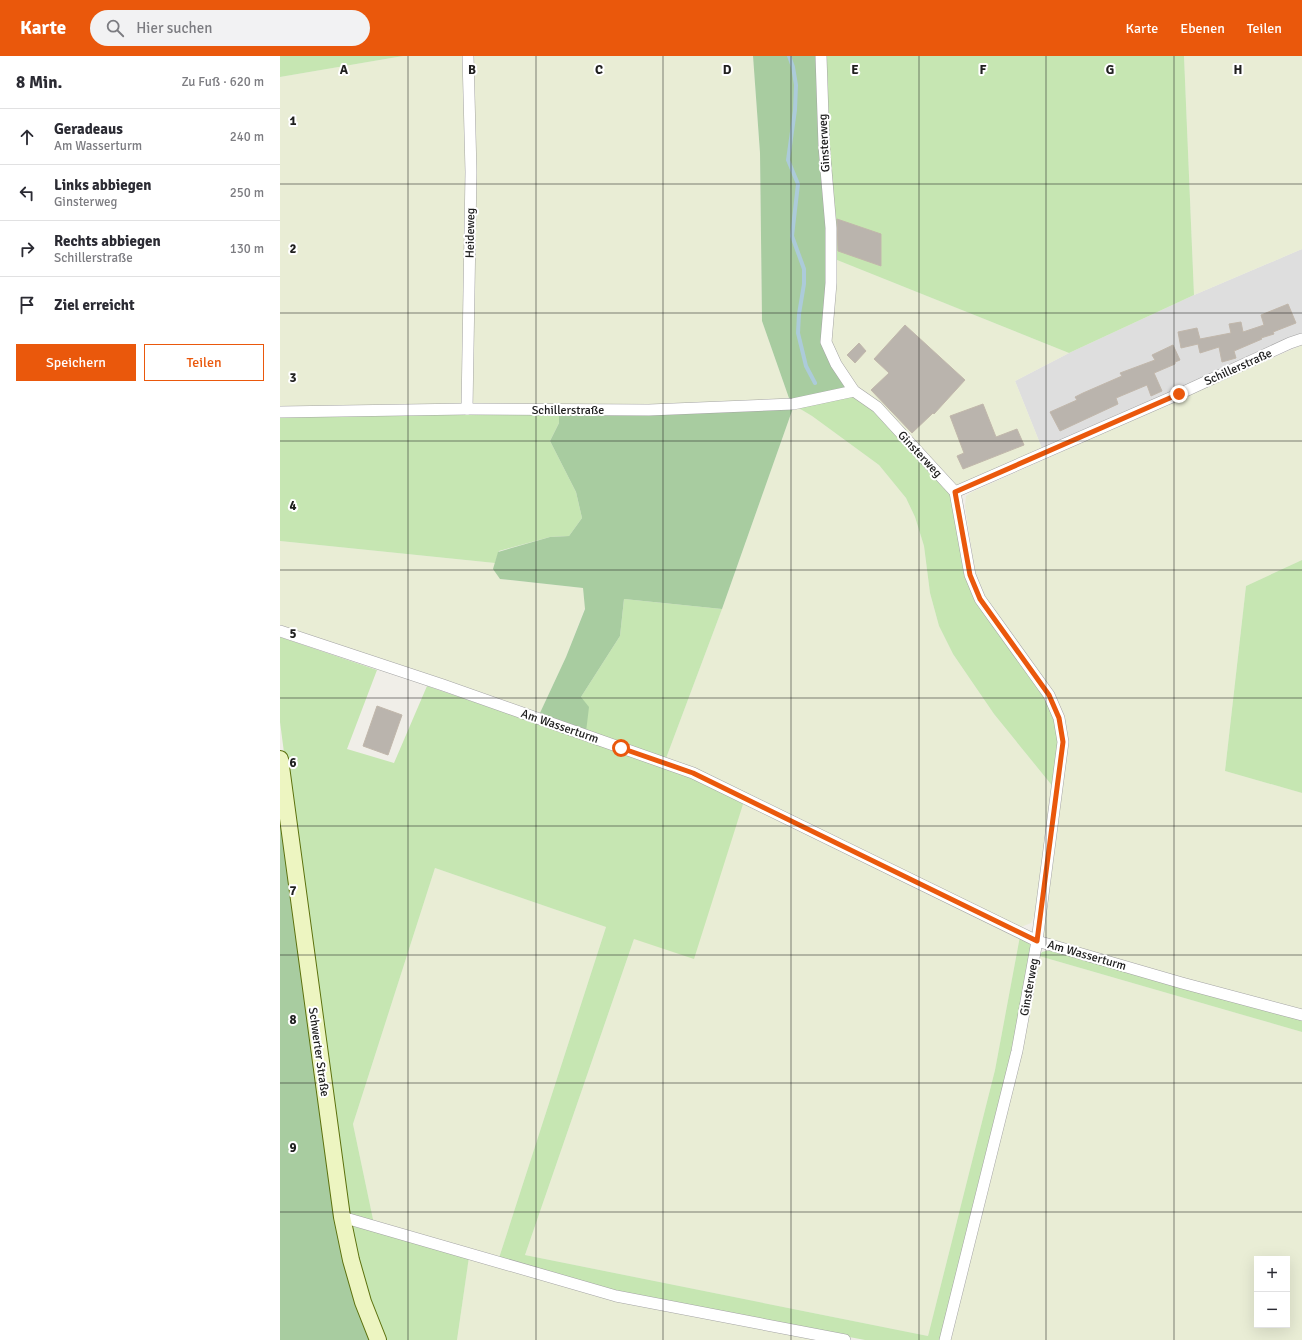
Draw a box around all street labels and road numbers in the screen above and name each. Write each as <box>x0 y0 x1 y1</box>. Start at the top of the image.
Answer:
street label: Ginsterweg <box>815 113 834 173</box>
street label: Heideweg <box>463 208 478 258</box>
street label: Schillerstraße <box>1202 346 1274 389</box>
street label: Schillerstraße <box>532 403 604 418</box>
street label: Ginsterweg <box>894 428 945 481</box>
street label: Am Wasserturm <box>519 706 601 747</box>
street label: Am Wasserturm <box>1046 937 1128 974</box>
street label: Ginsterweg <box>1017 957 1042 1017</box>
street label: Schwerter Straße <box>305 1007 332 1098</box>

